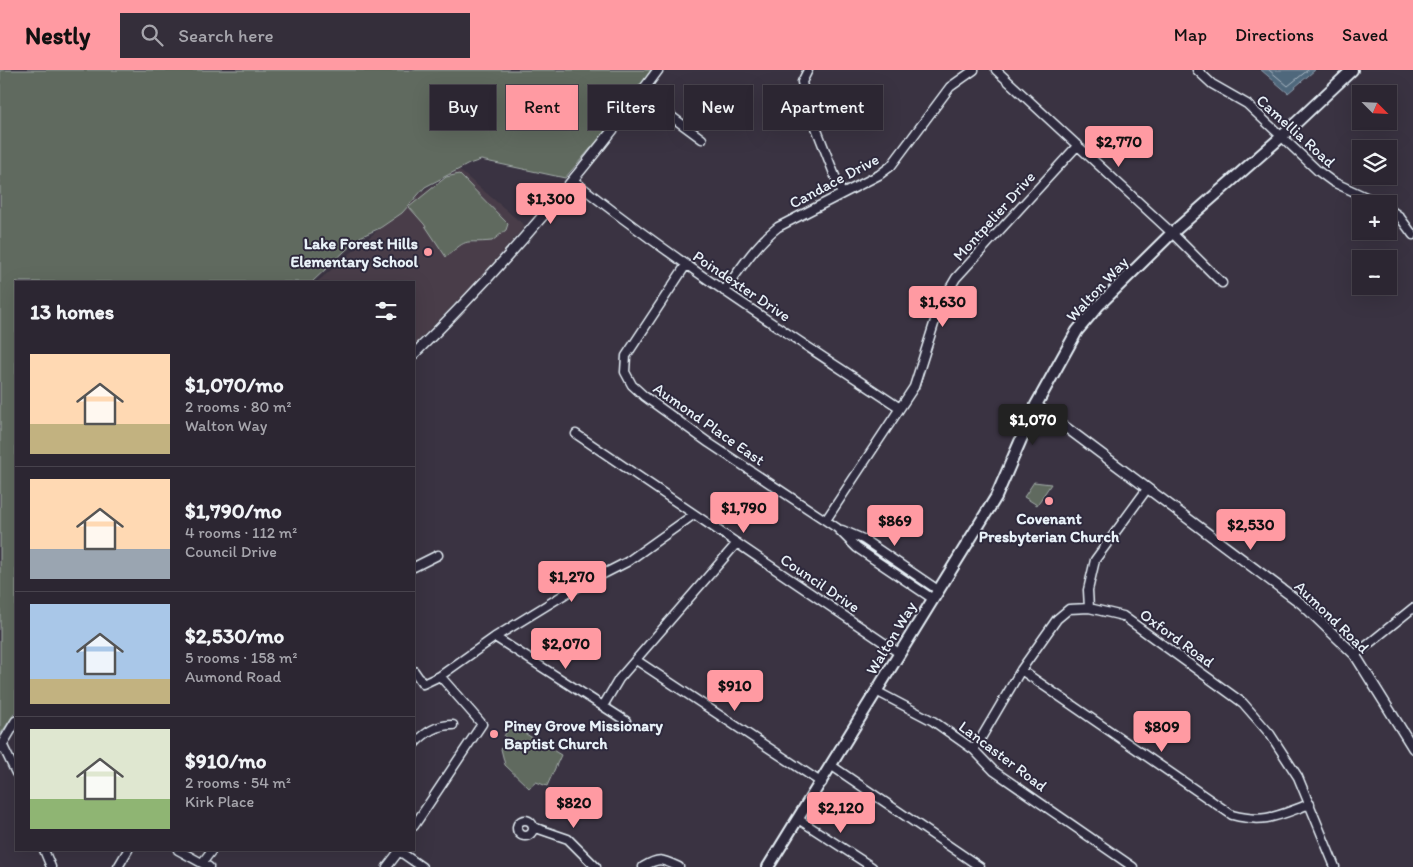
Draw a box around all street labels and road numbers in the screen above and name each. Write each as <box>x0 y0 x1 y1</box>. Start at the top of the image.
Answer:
street label: Camellia Road <box>1253 91 1340 172</box>
street label: Candace Drive <box>786 149 882 213</box>
street label: Montpelier Drive <box>949 167 1039 265</box>
street label: Poindexter Drive <box>690 246 795 326</box>
street label: Walton Way <box>1062 252 1132 326</box>
street label: Aumond Place East <box>650 378 768 470</box>
street label: Council Drive <box>777 549 863 617</box>
street label: Aumond Road <box>1291 577 1373 657</box>
street label: Walton Way <box>862 597 921 678</box>
street label: Oxford Road <box>1136 605 1218 672</box>
street label: Lancaster Road <box>955 717 1051 796</box>

